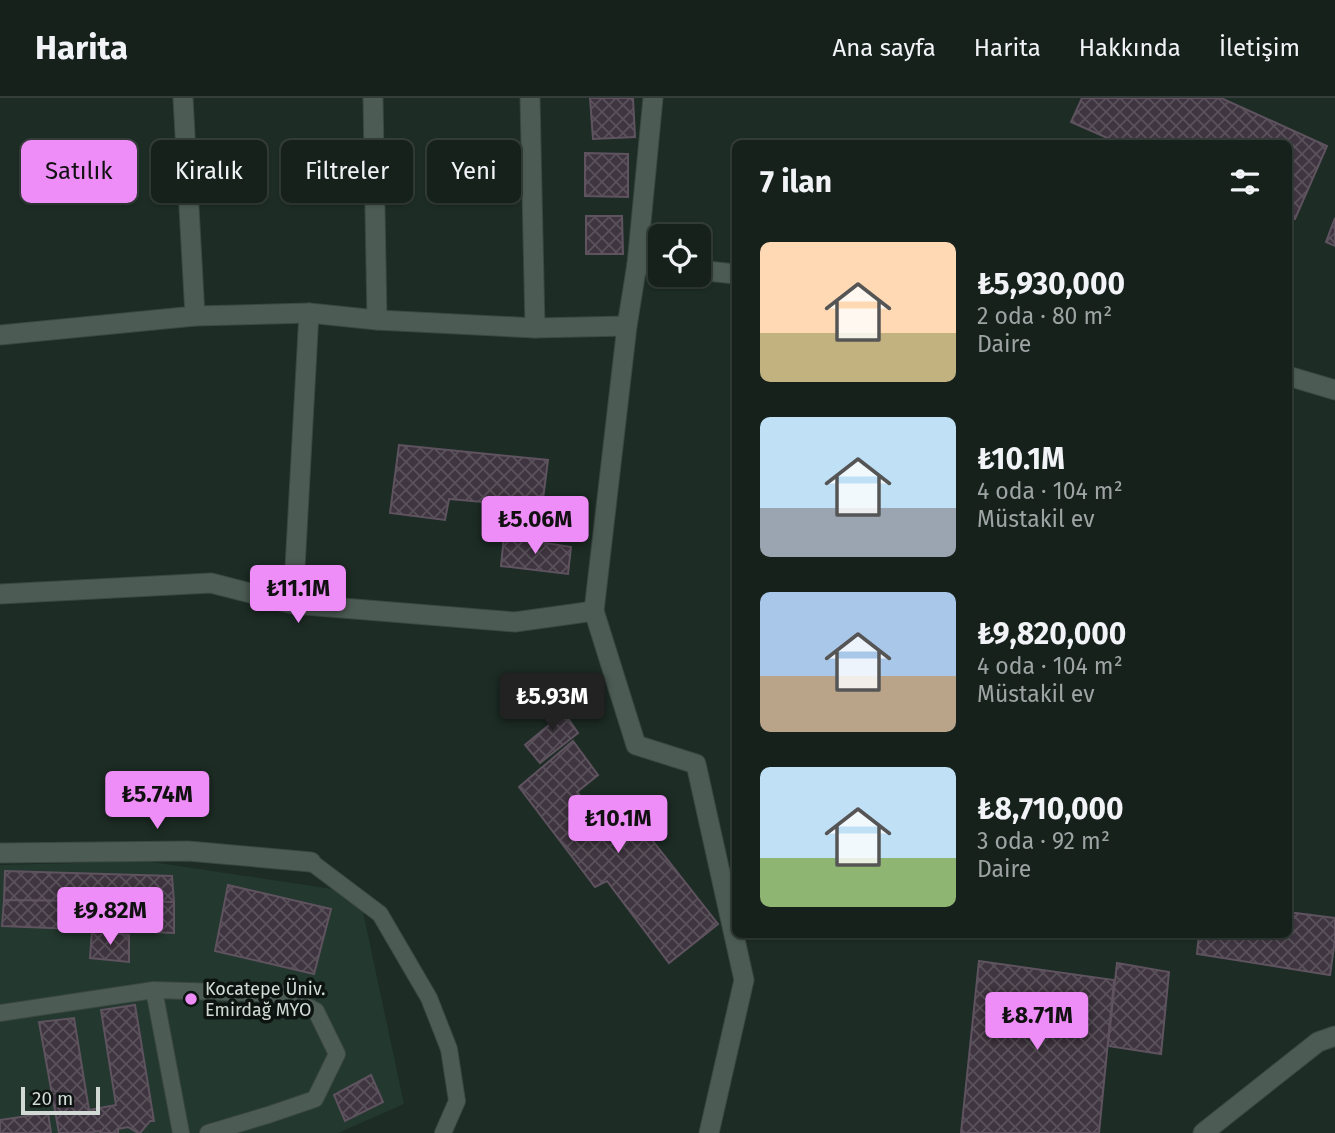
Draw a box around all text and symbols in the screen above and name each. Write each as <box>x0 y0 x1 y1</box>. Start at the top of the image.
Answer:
text: Harita <box>35 28 128 68</box>
text: Ana sayfa <box>832 34 936 62</box>
text: Harita <box>974 34 1041 62</box>
text: Hakkında <box>1079 34 1181 62</box>
text: İletişim <box>1219 34 1300 62</box>
chip: Satılık <box>21 140 137 203</box>
chip: Kiralık <box>151 140 267 203</box>
chip: Filtreler <box>281 140 413 203</box>
chip: Yeni <box>427 140 521 203</box>
icon: filters <box>1226 163 1264 201</box>
text: 7 ilan <box>760 164 832 200</box>
map controls <box>648 224 711 287</box>
button: locate <box>648 224 711 287</box>
text: ₺5,930,000 <box>977 266 1125 302</box>
icon: home <box>816 270 900 354</box>
text: 2 oda · 80 m² <box>977 302 1112 330</box>
text: Daire <box>977 330 1031 358</box>
text: ₺10.1M <box>977 441 1065 477</box>
icon: home <box>816 445 900 529</box>
text: 4 oda · 104 m² <box>977 477 1123 505</box>
pin: ₺5.06M <box>478 496 592 556</box>
text: ₺5.06M <box>498 505 572 533</box>
text: Müstakil ev <box>977 505 1095 533</box>
pin: ₺11.1M <box>241 566 355 625</box>
text: ₺11.1M <box>266 574 330 602</box>
text: ₺9,820,000 <box>977 616 1126 652</box>
icon: home <box>816 620 900 704</box>
text: 4 oda · 104 m² <box>977 652 1123 680</box>
pin: ₺5.93M <box>495 674 609 733</box>
text: Müstakil ev <box>977 680 1095 708</box>
text: ₺5.93M <box>516 682 588 710</box>
pin: ₺5.74M <box>100 772 214 831</box>
text: ₺5.74M <box>121 780 193 808</box>
text: ₺8,710,000 <box>977 791 1124 827</box>
icon: home <box>816 795 900 879</box>
pin: ₺10.1M <box>561 796 675 855</box>
text: ₺10.1M <box>584 804 652 832</box>
text: 3 oda · 92 m² <box>977 827 1110 855</box>
text: Daire <box>977 855 1031 883</box>
pin: ₺9.82M <box>53 888 167 947</box>
text: ₺9.82M <box>73 896 147 924</box>
place label: Kocatepe Üniv. Emirdağ MYO <box>205 978 325 1021</box>
marker: Kocatepe Üniv. Emirdağ MYO <box>183 991 199 1007</box>
pin: ₺8.71M <box>980 992 1094 1052</box>
text: ₺8.71M <box>1001 1001 1073 1029</box>
scale bar <box>21 1084 100 1116</box>
text: 20 m <box>32 1087 73 1110</box>

